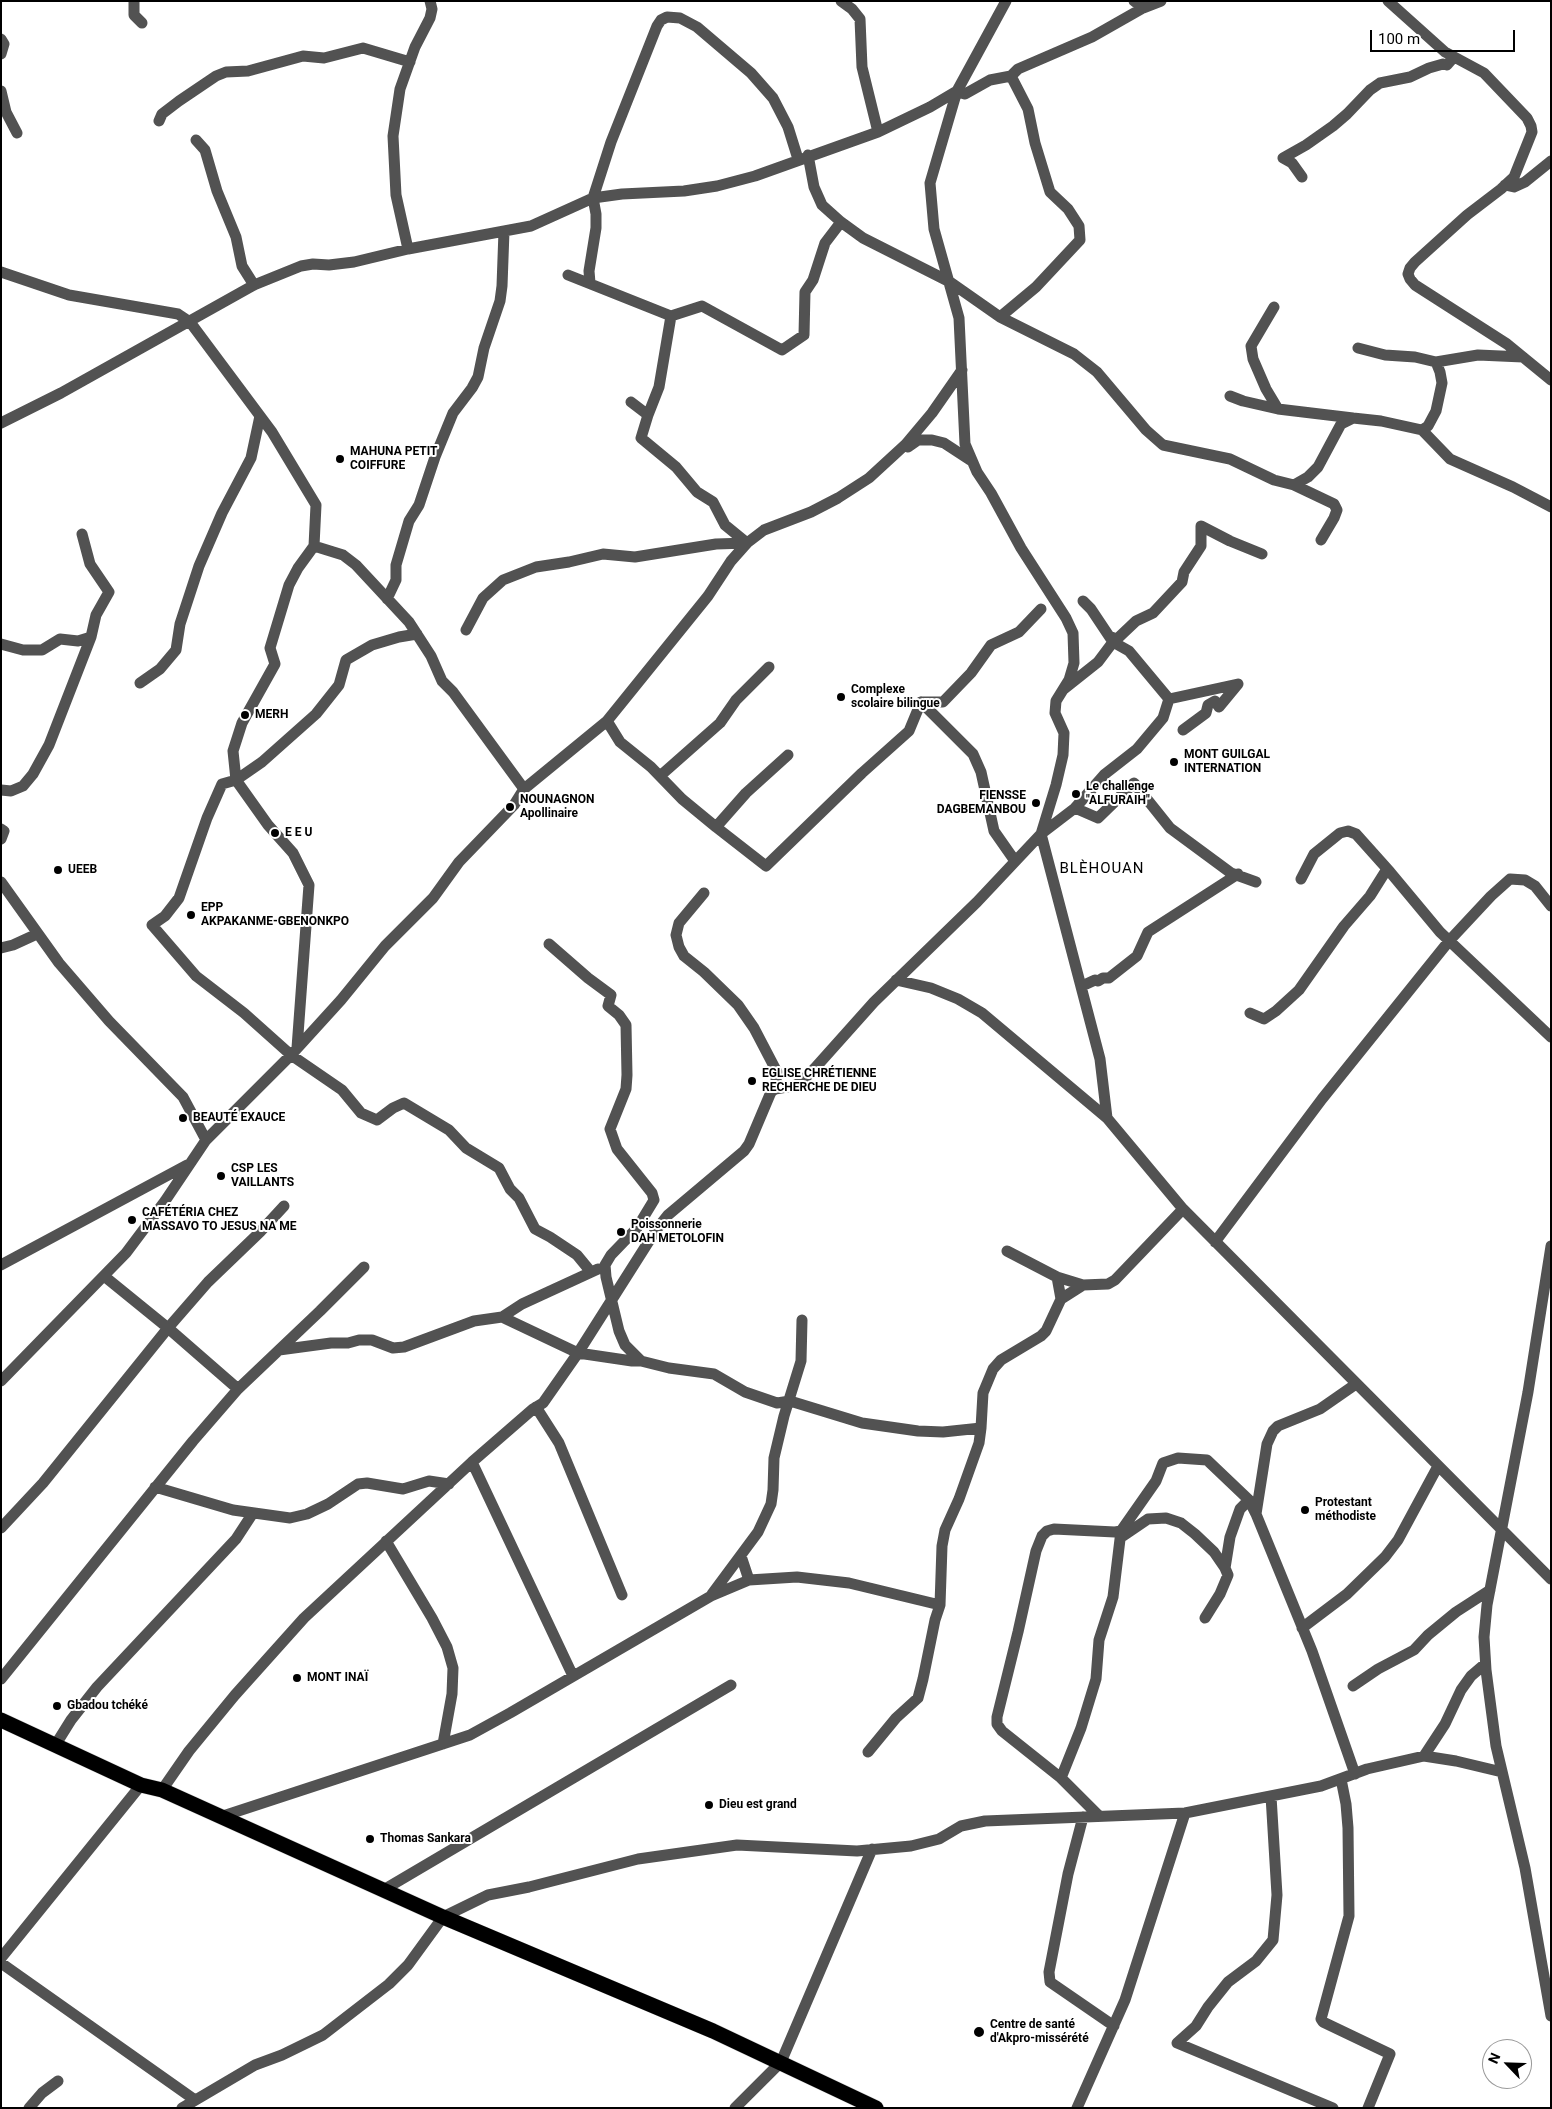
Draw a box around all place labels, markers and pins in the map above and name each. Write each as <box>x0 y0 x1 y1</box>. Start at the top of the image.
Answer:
place label: MAHUNA PETIT COIFFURE <box>350 445 437 473</box>
marker: MAHUNA PETIT COIFFURE <box>334 453 346 465</box>
place label: Complexe scolaire bilingue <box>851 683 940 711</box>
marker: Complexe scolaire bilingue <box>835 691 847 703</box>
place label: MERH <box>255 708 288 722</box>
marker: MERH <box>239 709 251 721</box>
place label: MONT GUILGAL INTERNATION <box>1184 748 1270 776</box>
marker: MONT GUILGAL INTERNATION <box>1168 756 1180 768</box>
place label: Le challenge "ALFURAIH" <box>1086 780 1154 808</box>
marker: Le challenge "ALFURAIH" <box>1070 788 1082 800</box>
place label: FIENSSE DAGBEMANBOU <box>937 789 1026 817</box>
place label: NOUNAGNON Apollinaire <box>520 793 595 821</box>
marker: FIENSSE DAGBEMANBOU <box>1030 797 1042 809</box>
marker: NOUNAGNON Apollinaire <box>504 801 516 813</box>
place label: E E U <box>285 826 312 840</box>
marker: E E U <box>269 827 281 839</box>
place label: UEEB <box>68 863 97 877</box>
marker: UEEB <box>52 864 64 876</box>
place label: EPP AKPAKANME-GBENONKPO <box>201 901 349 929</box>
marker: EPP AKPAKANME-GBENONKPO <box>185 909 197 921</box>
place label: EGLISE CHRÉTIENNE RECHERCHE DE DIEU <box>762 1067 877 1095</box>
marker: EGLISE CHRÉTIENNE RECHERCHE DE DIEU <box>746 1075 758 1087</box>
place label: BEAUTÉ EXAUCE <box>193 1111 285 1125</box>
marker: BEAUTÉ EXAUCE <box>177 1112 189 1124</box>
place label: CSP LES VAILLANTS <box>231 1162 294 1190</box>
marker: CSP LES VAILLANTS <box>215 1170 227 1182</box>
place label: CAFÉTÉRIA CHEZ MASSAVO TO JESUS NA ME <box>142 1206 297 1234</box>
marker: CAFÉTÉRIA CHEZ MASSAVO TO JESUS NA ME <box>126 1214 138 1226</box>
place label: Poissonnerie DAH METOLOFIN <box>631 1218 724 1246</box>
marker: Poissonnerie DAH METOLOFIN <box>615 1226 627 1238</box>
place label: Protestant méthodiste <box>1315 1496 1376 1524</box>
marker: Protestant méthodiste <box>1299 1504 1311 1516</box>
place label: MONT INAÏ <box>307 1671 368 1685</box>
marker: MONT INAÏ <box>291 1672 303 1684</box>
place label: Gbadou tchéké <box>67 1699 148 1713</box>
marker: Gbadou tchéké <box>51 1700 63 1712</box>
place label: Dieu est grand <box>719 1798 797 1812</box>
marker: Dieu est grand <box>703 1799 715 1811</box>
place label: Thomas Sankara <box>380 1832 471 1846</box>
marker: Thomas Sankara <box>364 1833 376 1845</box>
place label: Centre de santé d'Akpro-missérété <box>990 2018 1089 2046</box>
marker: Centre de santé d'Akpro-missérété <box>972 2025 986 2039</box>

